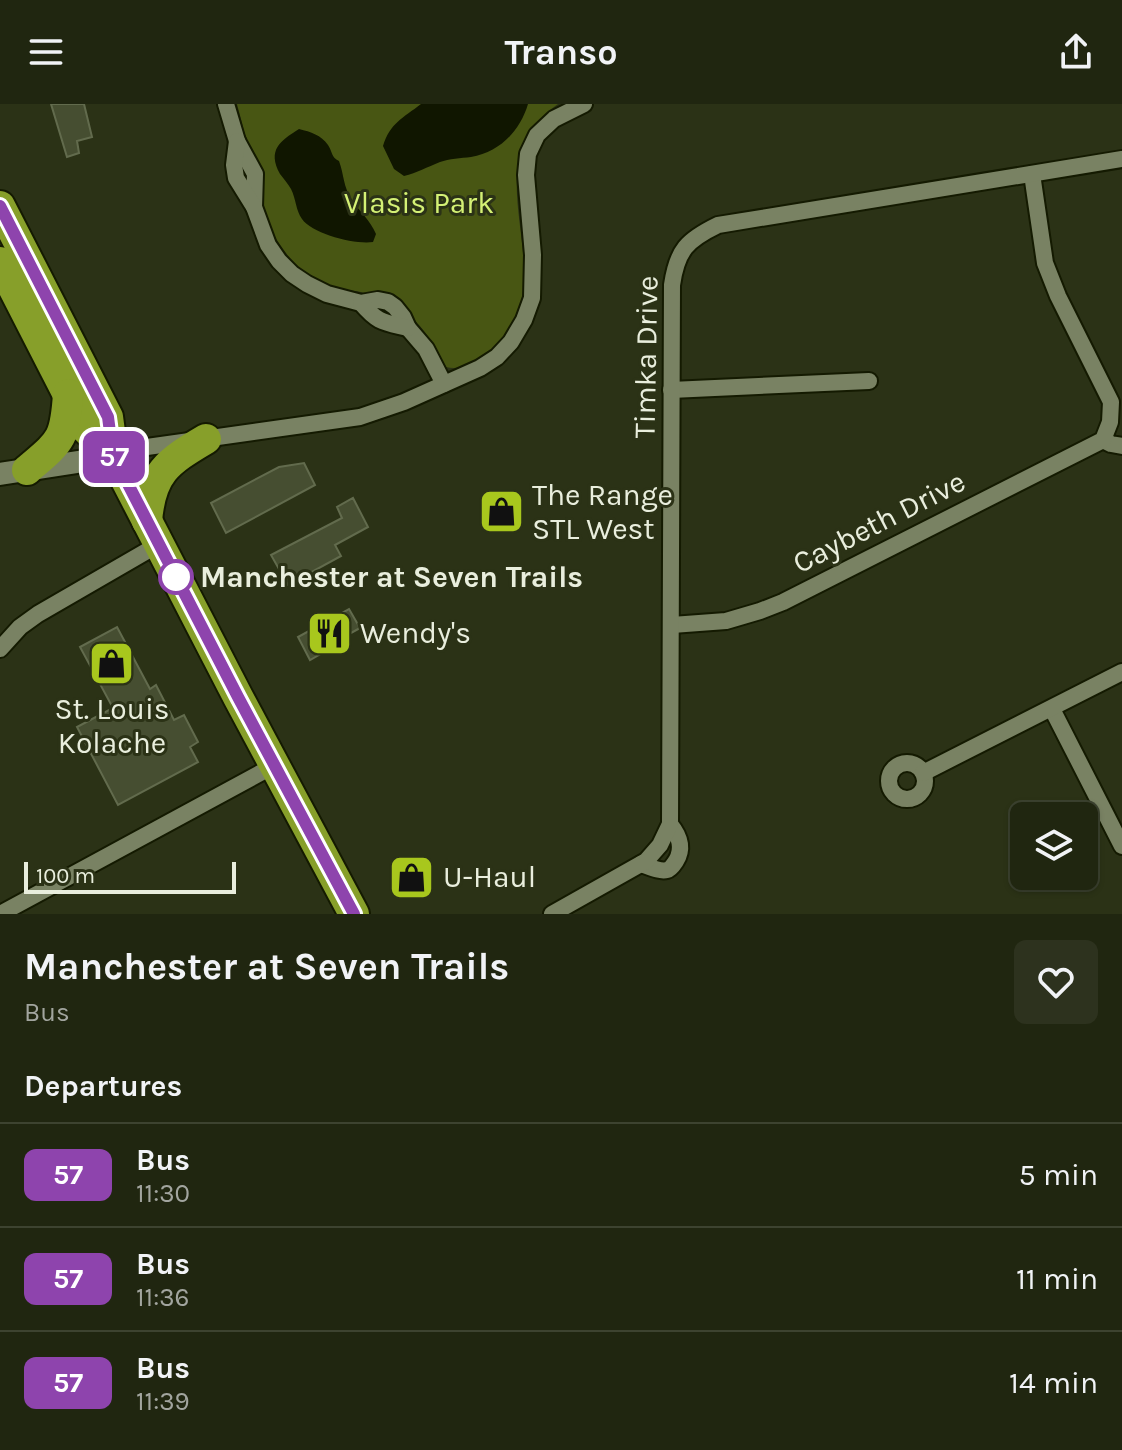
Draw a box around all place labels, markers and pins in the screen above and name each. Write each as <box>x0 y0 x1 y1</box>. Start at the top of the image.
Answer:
place label: The Range STL West <box>532 477 673 547</box>
shop icon: The Range STL West <box>477 488 525 536</box>
place label: Manchester at Seven Trails <box>200 559 583 595</box>
marker: Manchester at Seven Trails <box>159 560 193 594</box>
restaurant icon: Wendy's <box>305 609 353 657</box>
place label: Wendy's <box>360 615 471 651</box>
shop icon: St. Louis Kolache <box>88 639 136 687</box>
place label: St. Louis Kolache <box>54 691 170 761</box>
shop icon: U-Haul <box>388 853 436 901</box>
place label: U-Haul <box>443 859 536 895</box>

